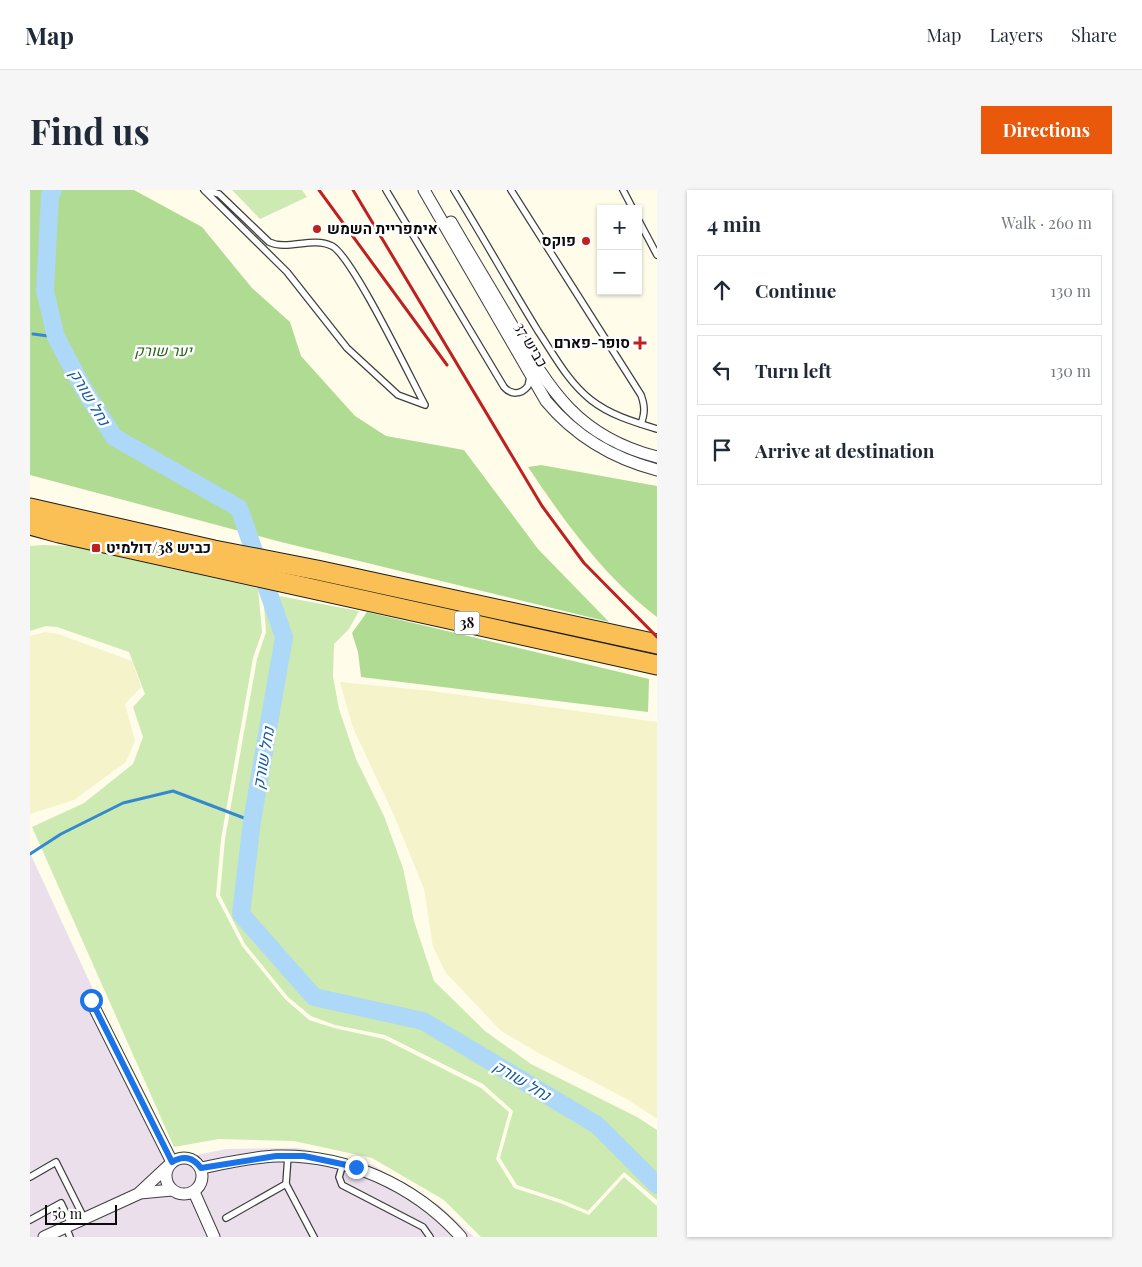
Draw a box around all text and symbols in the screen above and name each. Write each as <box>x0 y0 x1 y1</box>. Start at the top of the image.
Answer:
text: Map <box>25 19 74 51</box>
text: Map <box>926 23 961 47</box>
text: Layers <box>989 23 1043 47</box>
text: Share <box>1071 23 1117 47</box>
button: Directions <box>981 106 1112 154</box>
text: Find us <box>30 107 150 154</box>
map controls <box>597 205 642 295</box>
button: + <box>597 205 642 250</box>
text: 4 min <box>707 209 761 237</box>
text: Walk · 260 m <box>1001 212 1092 233</box>
place label: אימפריית השמש <box>327 218 438 238</box>
marker: אימפריית השמש <box>311 223 323 235</box>
place label: פוקס <box>542 230 576 250</box>
marker: פוקס <box>580 235 592 247</box>
button: − <box>597 250 642 295</box>
icon: ahead <box>708 276 736 304</box>
text: Continue <box>755 277 836 303</box>
text: 130 m <box>1050 280 1091 301</box>
street label: כביש 37 <box>511 318 553 371</box>
place label: סופר-פארם <box>554 332 630 352</box>
marker: סופר-פארם <box>634 337 646 349</box>
park label: יער שורק <box>134 340 193 360</box>
icon: left <box>708 356 736 384</box>
text: Turn left <box>755 357 832 383</box>
text: 130 m <box>1050 360 1091 381</box>
water label: נחל שורק <box>65 364 116 430</box>
icon: arrive <box>708 436 736 464</box>
text: Arrive at destination <box>755 437 935 463</box>
place label: כביש 38/דולמיט <box>106 537 211 557</box>
marker: כביש 38/דולמיט <box>90 542 102 554</box>
road number: 38 <box>454 612 480 634</box>
water label: נחל שורק <box>247 724 279 791</box>
route start <box>80 989 103 1012</box>
water label: נחל שורק <box>490 1054 556 1105</box>
route end <box>345 1156 368 1179</box>
scale bar <box>45 1202 118 1225</box>
text: 50 m <box>52 1204 82 1223</box>

